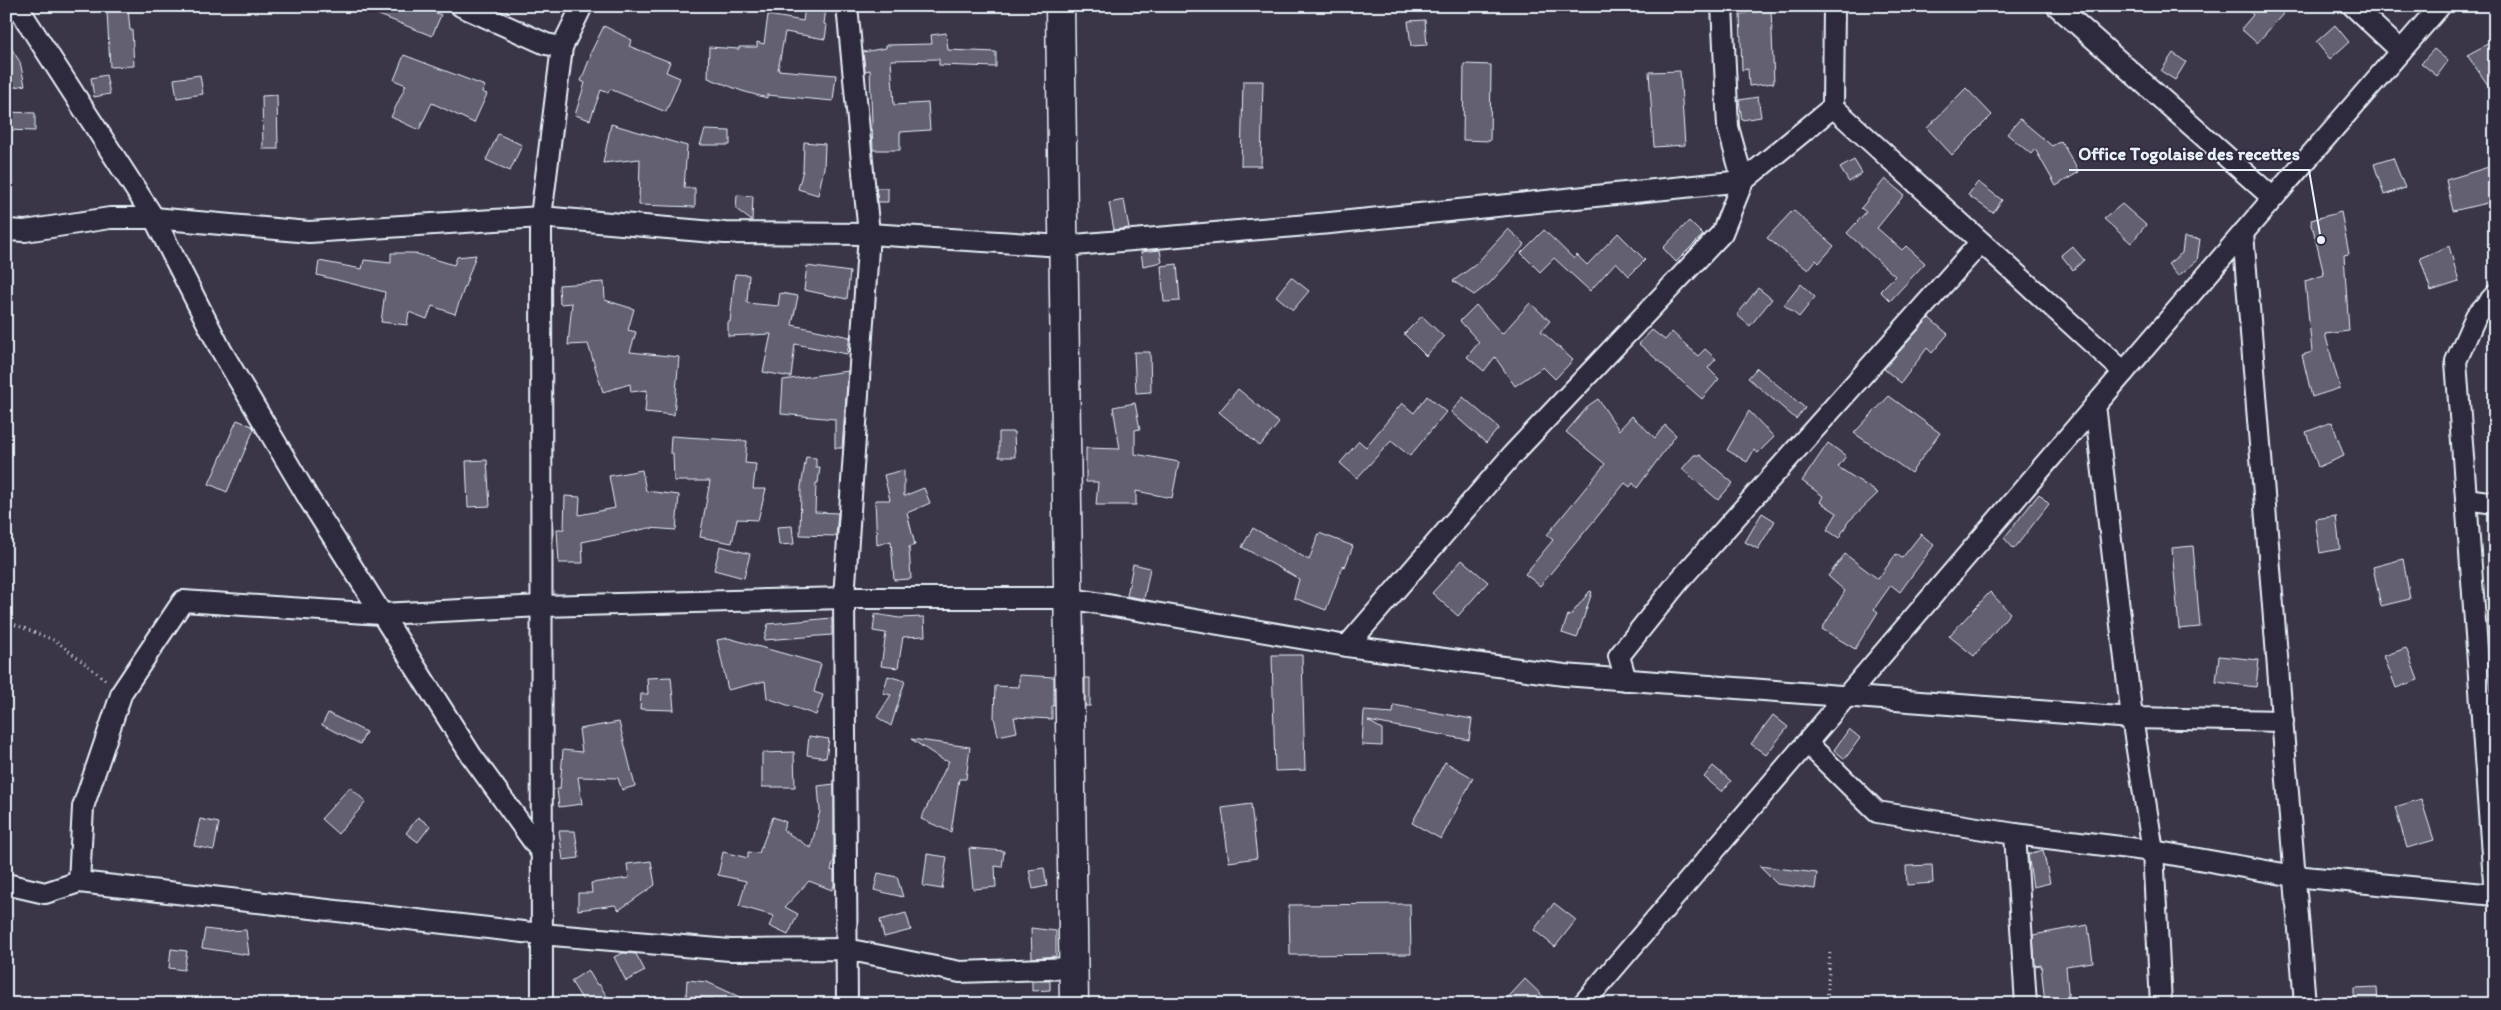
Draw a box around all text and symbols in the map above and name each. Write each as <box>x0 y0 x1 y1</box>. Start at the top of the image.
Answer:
callout: Office Togolaise des recettes <box>2069 137 2309 170</box>
text: Office Togolaise des recettes <box>2078 143 2300 165</box>

